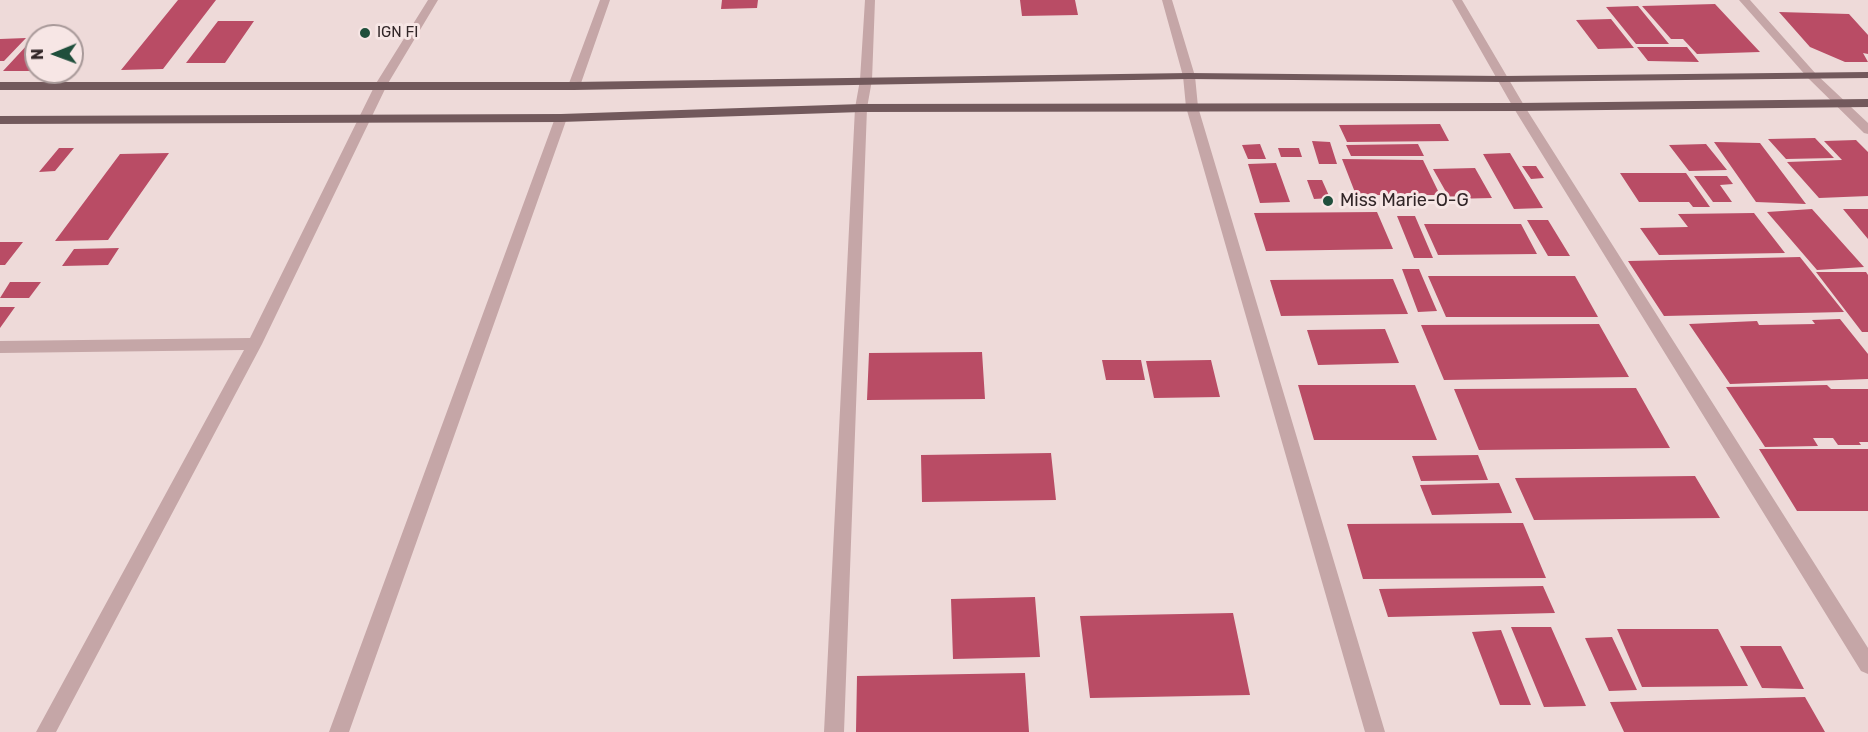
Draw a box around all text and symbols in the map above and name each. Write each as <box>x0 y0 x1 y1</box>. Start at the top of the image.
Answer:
north arrow <box>24 24 84 84</box>
place label: IGN FI <box>377 24 418 42</box>
marker: IGN FI <box>358 26 372 40</box>
text: N <box>28 48 47 60</box>
place label: Miss Marie-O-G <box>1340 190 1469 212</box>
marker: Miss Marie-O-G <box>1321 194 1335 208</box>

